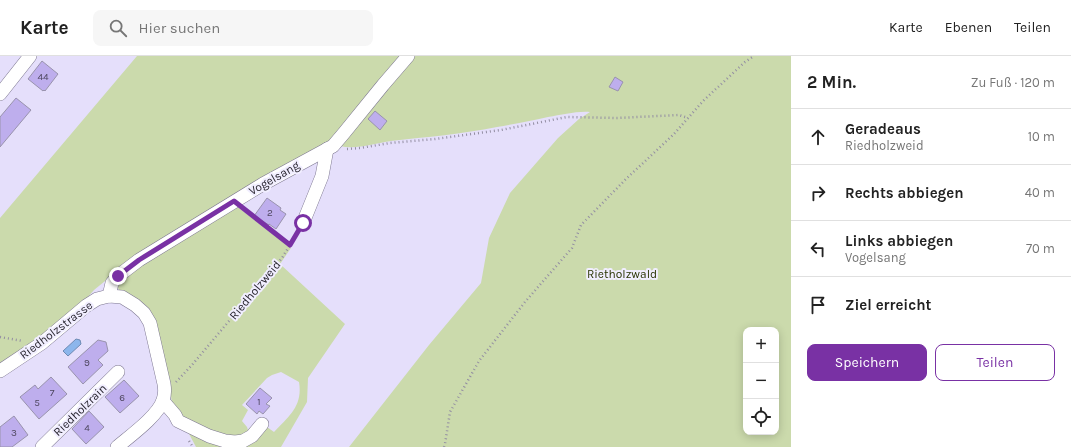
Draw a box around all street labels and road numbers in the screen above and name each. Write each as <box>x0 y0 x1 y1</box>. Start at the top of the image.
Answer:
street label: Vogelsang <box>246 158 302 198</box>
street label: Riedholzweid <box>226 258 284 322</box>
street label: Riedholzstrasse <box>17 298 95 362</box>
street label: Riedholzrain <box>50 381 110 439</box>

